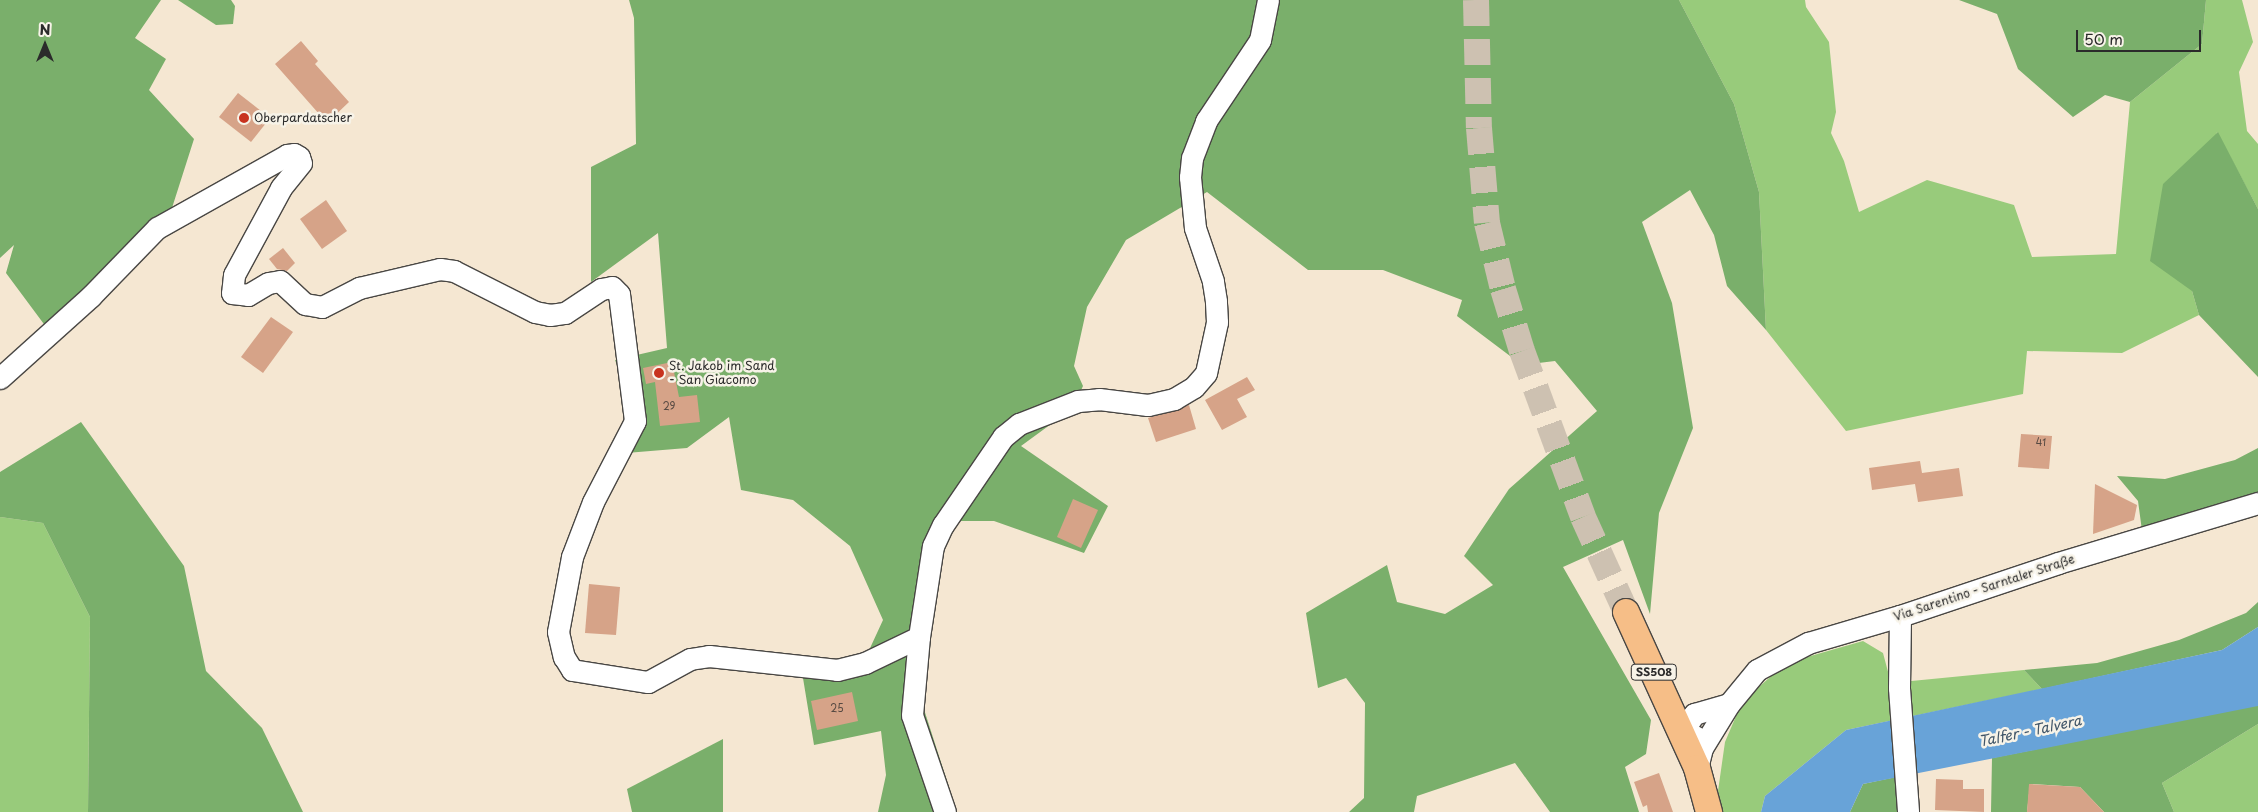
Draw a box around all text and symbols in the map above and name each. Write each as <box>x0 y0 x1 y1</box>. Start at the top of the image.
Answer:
text: N <box>39 19 51 40</box>
north arrow <box>20 20 70 70</box>
scale bar <box>2078 20 2203 52</box>
text: 50 m <box>2084 27 2123 50</box>
place label: Oberpardatscher <box>254 111 352 125</box>
marker: Oberpardatscher <box>238 112 250 124</box>
place label: St. Jakob im Sand - San Giacomo <box>669 359 775 387</box>
marker: St. Jakob im Sand - San Giacomo <box>653 367 665 379</box>
house number: 29 <box>663 400 675 412</box>
house number: 41 <box>2036 436 2046 448</box>
street label: Via Sarentino - Sarntaler Straße <box>1891 552 2077 624</box>
road number: SS508 <box>1630 664 1678 680</box>
house number: 25 <box>830 702 844 714</box>
water label: Talfer - Talvera <box>1977 712 2083 750</box>

